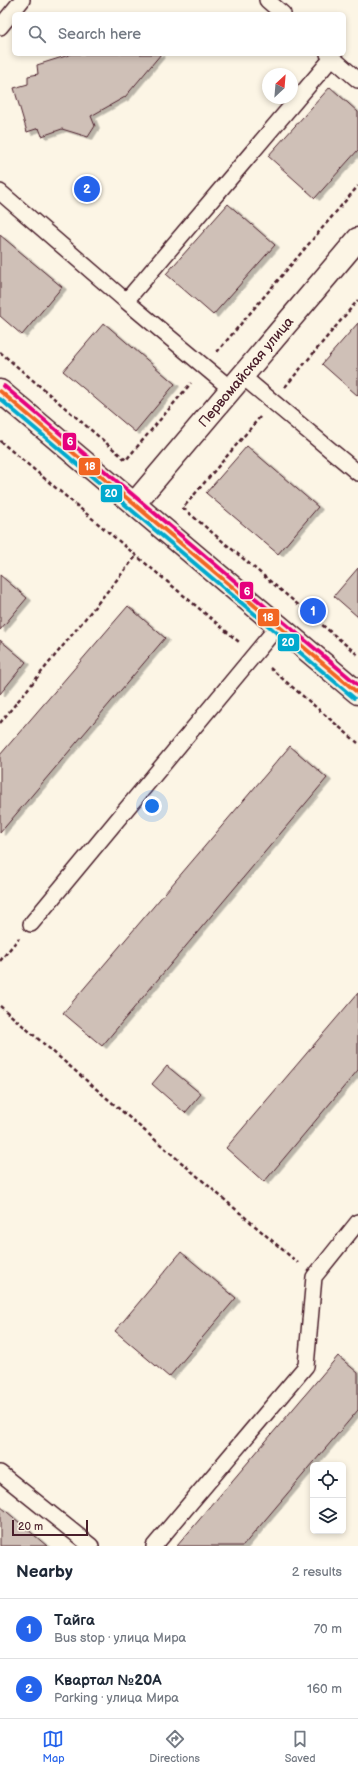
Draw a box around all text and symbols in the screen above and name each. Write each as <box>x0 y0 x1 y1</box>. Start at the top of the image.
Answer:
search box <box>12 12 346 56</box>
icon: search <box>26 23 48 45</box>
text: Search here <box>58 25 141 44</box>
north arrow <box>262 68 298 104</box>
pin: 2 <box>74 174 100 204</box>
street label: Первомайская улица <box>195 313 298 431</box>
line badge: 6 <box>62 432 77 451</box>
text: 6 <box>67 435 74 448</box>
line badge: 18 <box>78 457 101 476</box>
text: 18 <box>84 460 96 473</box>
line badge: 20 <box>100 484 123 503</box>
text: 20 <box>104 487 118 500</box>
line badge: 6 <box>239 581 254 600</box>
text: 6 <box>244 585 251 598</box>
pin: 1 <box>300 596 326 626</box>
line badge: 18 <box>257 608 280 627</box>
text: 18 <box>262 611 274 624</box>
line badge: 20 <box>277 633 300 652</box>
text: 20 <box>281 636 295 649</box>
your location <box>142 796 162 816</box>
map controls <box>310 1462 346 1534</box>
button: locate <box>310 1462 346 1498</box>
button: layers <box>310 1498 346 1534</box>
scale bar <box>12 1518 88 1537</box>
text: 20 m <box>18 1520 43 1533</box>
text: Nearby <box>16 1562 73 1582</box>
text: 2 results <box>292 1564 342 1580</box>
text: Тайга <box>54 1611 95 1630</box>
text: 1 <box>26 1621 32 1637</box>
text: 70 m <box>314 1621 342 1637</box>
text: Bus stop · улица Мира <box>54 1630 186 1646</box>
text: Квартал №20А <box>54 1671 162 1690</box>
text: 2 <box>25 1681 33 1697</box>
text: 160 m <box>307 1681 342 1697</box>
text: Parking · улица Мира <box>54 1690 179 1706</box>
tab: Map <box>42 1728 65 1765</box>
tab: Directions <box>149 1728 200 1765</box>
tab: Saved <box>285 1728 316 1765</box>

